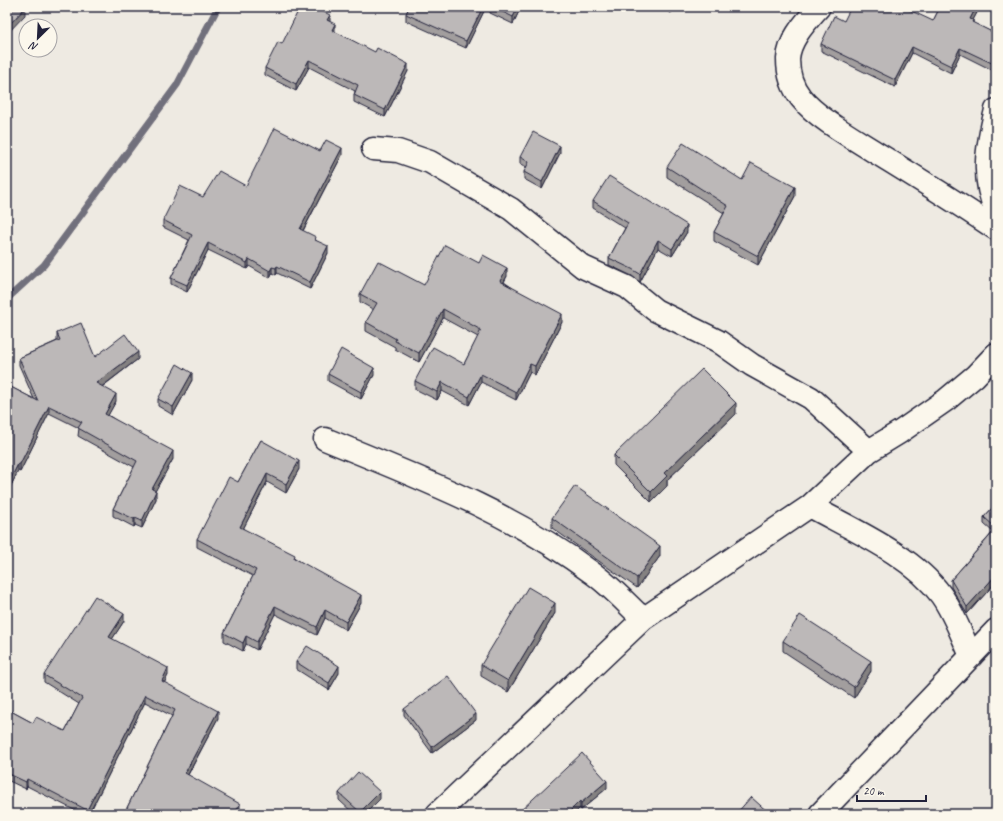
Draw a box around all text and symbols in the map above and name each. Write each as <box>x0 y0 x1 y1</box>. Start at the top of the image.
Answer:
north arrow <box>18 18 58 58</box>
text: N <box>26 38 40 55</box>
scale bar <box>857 777 926 803</box>
text: 20 m <box>863 783 885 799</box>

